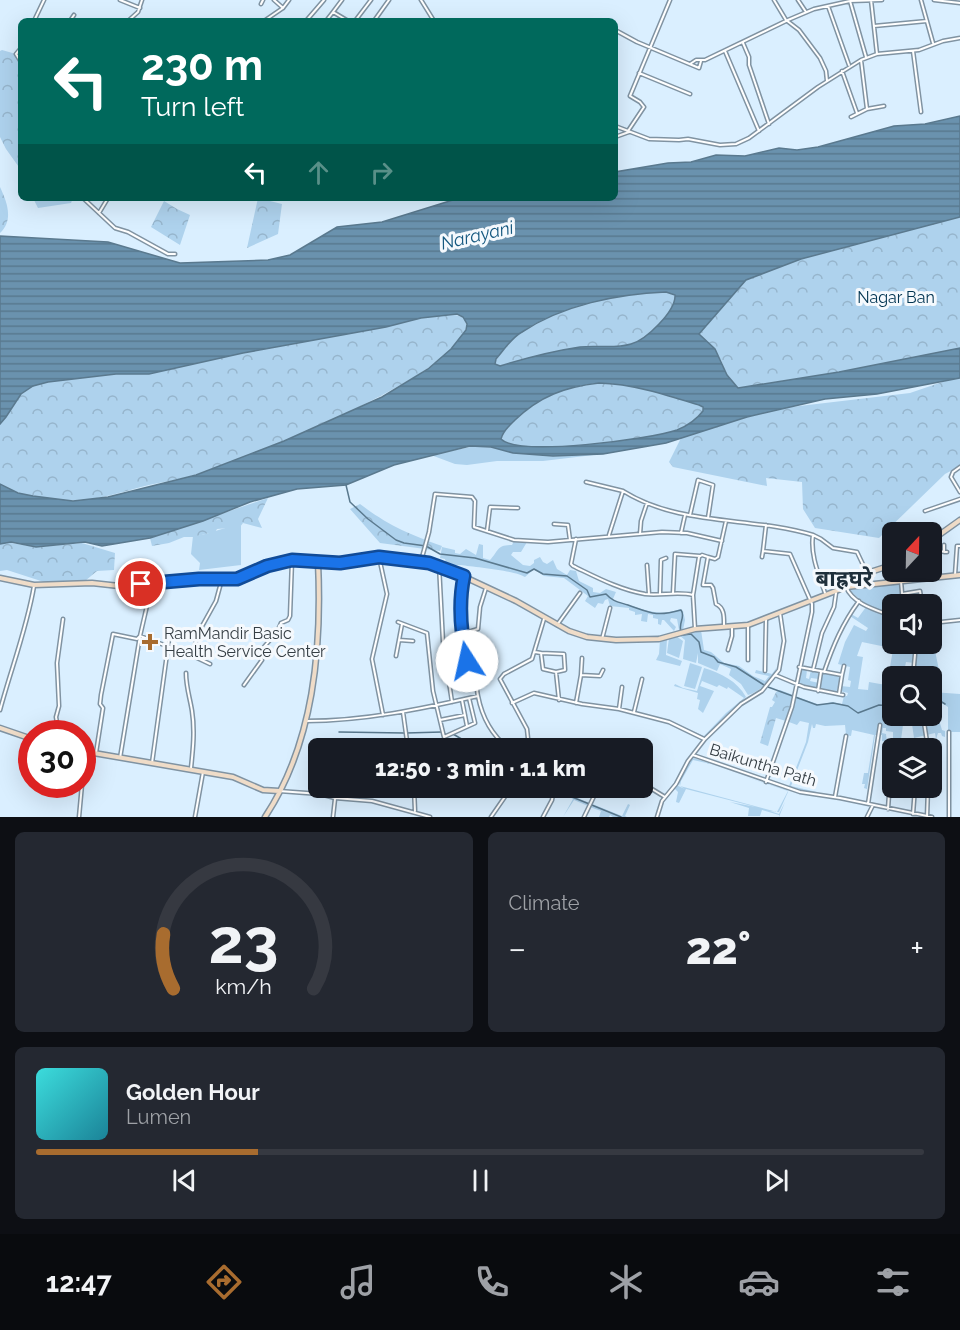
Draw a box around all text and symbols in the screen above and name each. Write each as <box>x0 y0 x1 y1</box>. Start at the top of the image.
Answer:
text: 230 m <box>141 41 263 90</box>
icon: left <box>42 42 120 120</box>
text: Turn left <box>141 91 244 122</box>
icon: left <box>239 156 272 189</box>
icon: ahead <box>302 156 335 189</box>
icon: right <box>365 156 398 189</box>
water label: Narayani <box>439 216 517 254</box>
park label: Nagar Ban <box>857 288 935 307</box>
north arrow <box>882 522 942 582</box>
map controls <box>882 522 942 798</box>
pin <box>115 558 166 609</box>
district label: बाह्रघरे <box>816 565 874 591</box>
icon: arrive <box>124 567 157 600</box>
button: sound <box>882 594 942 654</box>
place label: RamMandir Basic Health Service Center <box>164 624 326 661</box>
position arrow <box>435 629 499 693</box>
marker: RamMandir Basic Health Service Center <box>141 633 159 651</box>
button: search <box>882 666 942 726</box>
speed limit sign: 30 <box>18 720 96 798</box>
button: layers <box>882 738 942 798</box>
street label: Baikuntha Path <box>707 740 819 790</box>
text: 12:50 · 3 min · 1.1 km <box>375 755 586 781</box>
text: Climate <box>509 891 580 915</box>
text: 23 <box>209 904 279 978</box>
text: 22° <box>686 922 751 975</box>
text: − <box>509 929 526 968</box>
text: + <box>910 929 924 968</box>
text: km/h <box>215 974 272 999</box>
text: Golden Hour <box>126 1079 260 1105</box>
text: Lumen <box>126 1105 191 1129</box>
icon: previous <box>168 1164 201 1197</box>
icon: pause <box>464 1164 497 1197</box>
icon: next <box>760 1164 793 1197</box>
icon: directions <box>203 1261 245 1303</box>
icon: music <box>337 1261 379 1303</box>
icon: phone <box>471 1261 513 1303</box>
icon: climate <box>605 1261 647 1303</box>
icon: car <box>738 1261 780 1303</box>
icon: filters <box>872 1261 914 1303</box>
text: 12:47 <box>46 1267 112 1298</box>

